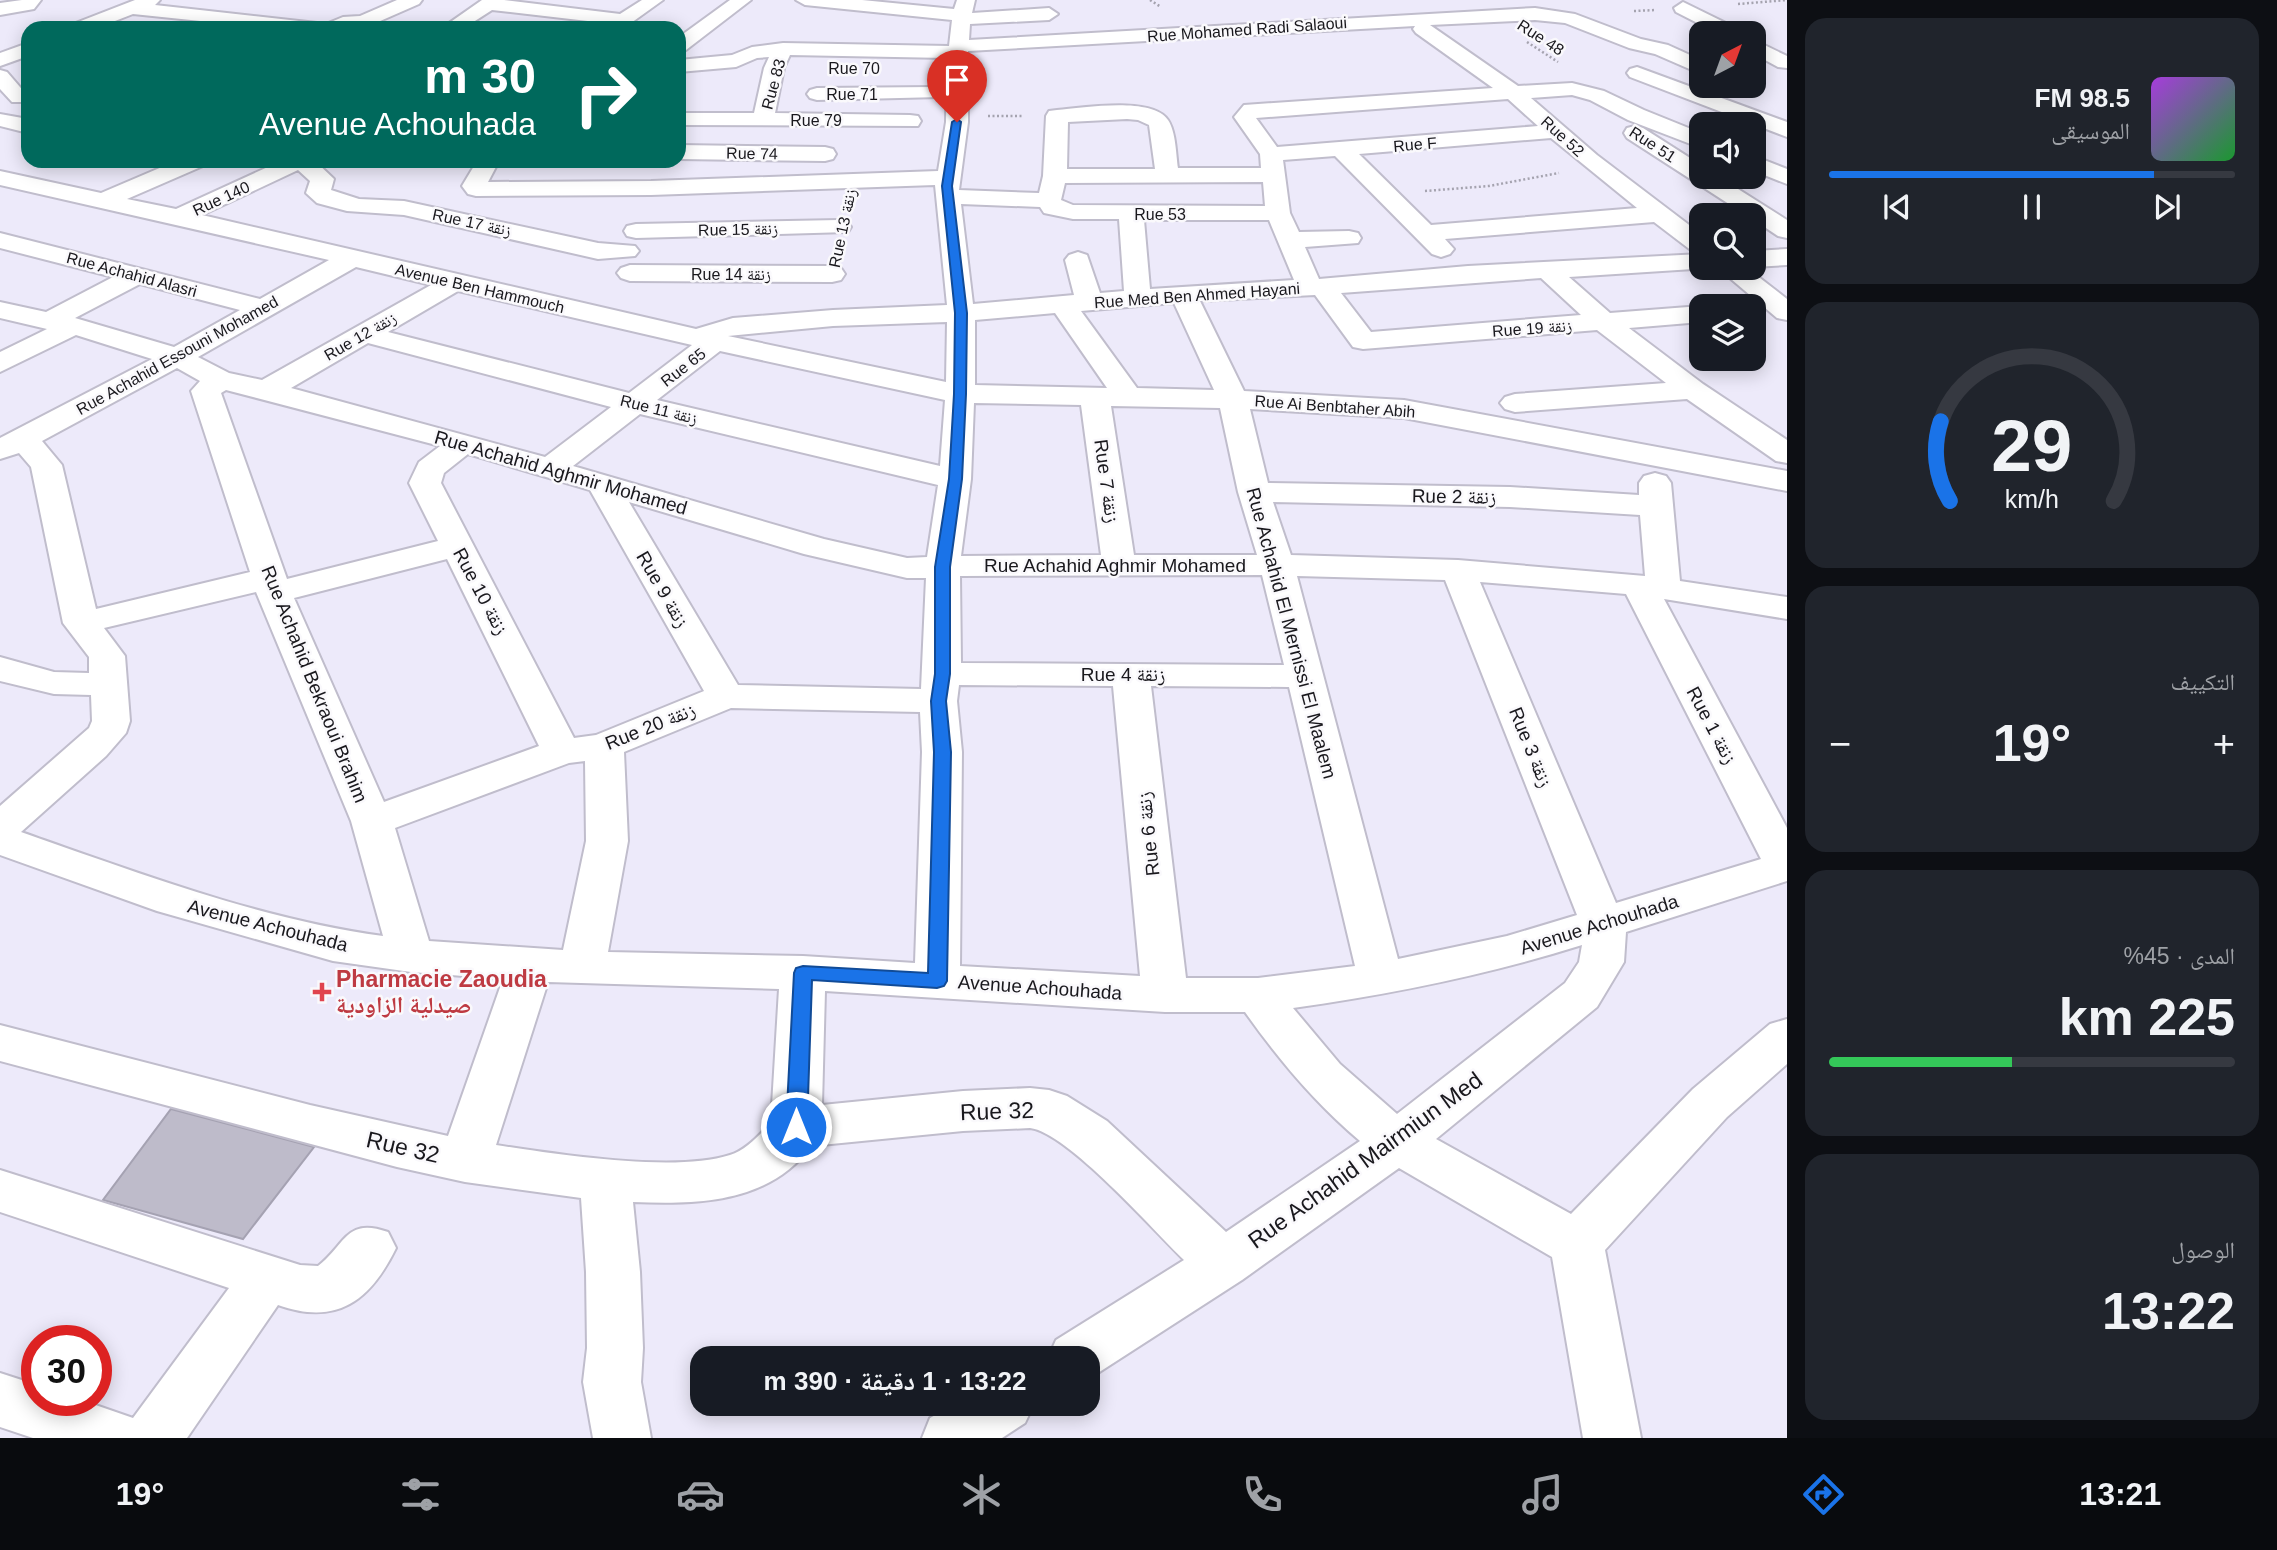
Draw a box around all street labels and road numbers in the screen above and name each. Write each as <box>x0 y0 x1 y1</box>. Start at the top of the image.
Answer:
street label: Rue Mohamed Radi Salaoui <box>1147 14 1347 45</box>
street label: Rue 48 <box>1514 16 1567 59</box>
street label: Rue 83 <box>759 57 788 111</box>
street label: Rue 70 <box>828 60 880 77</box>
street label: Rue 71 <box>826 86 878 103</box>
street label: Rue 79 <box>790 112 842 129</box>
street label: Rue 52 <box>1538 113 1588 160</box>
street label: Rue 51 <box>1626 123 1679 166</box>
street label: Rue F <box>1393 134 1438 155</box>
street label: Rue 74 <box>726 145 778 162</box>
street label: Rue 140 <box>190 178 252 219</box>
street label: Rue 13 زنقة <box>826 187 860 269</box>
street label: Rue 17 زنقة <box>431 206 513 240</box>
street label: Rue 53 <box>1134 206 1186 223</box>
street label: Rue 15 زنقة <box>698 220 778 240</box>
street label: Rue Achahid Alasri <box>65 249 199 300</box>
street label: Avenue Ben Hammouch <box>394 261 566 316</box>
street label: Rue 14 زنقة <box>691 266 771 284</box>
street label: Rue Med Ben Ahmed Hayani <box>1094 280 1301 311</box>
street label: Rue Achahid Essouni Mohamed <box>74 293 281 418</box>
street label: Rue 12 زنقة <box>321 309 400 365</box>
street label: Rue 19 زنقة <box>1492 317 1573 341</box>
street label: Rue 65 <box>658 345 709 390</box>
street label: Rue 11 زنقة <box>618 392 699 428</box>
street label: Rue Ai Benbtaher Abih <box>1254 392 1416 421</box>
street label: Rue Achahid Aghmir Mohamed <box>432 426 690 519</box>
street label: Rue 7 زنقة <box>1089 438 1123 525</box>
street label: Rue Achahid El Mernissi El Maalem <box>1242 485 1341 781</box>
street label: Rue 2 زنقة <box>1412 485 1496 509</box>
street label: Rue 10 زنقة <box>448 544 512 639</box>
street label: Rue 9 زنقة <box>631 547 693 632</box>
street label: Rue Achahid Aghmir Mohamed <box>984 555 1246 576</box>
street label: Rue Achahid Bekraoui Brahim <box>257 563 372 806</box>
street label: Rue 4 زنقة <box>1081 664 1165 686</box>
street label: Rue 1 زنقة <box>1682 683 1741 768</box>
street label: Rue 20 زنقة <box>602 699 699 755</box>
street label: Rue 3 زنقة <box>1504 704 1556 791</box>
street label: Rue 6 زنقة <box>1134 791 1164 877</box>
street label: Avenue Achouhada <box>1517 890 1681 959</box>
street label: Avenue Achouhada <box>186 895 351 956</box>
street label: Avenue Achouhada <box>957 971 1123 1004</box>
street label: Rue Achahid Mairmiun Med <box>1243 1066 1487 1254</box>
street label: Rue 32 <box>959 1097 1035 1125</box>
street label: Rue 32 <box>364 1126 442 1168</box>

